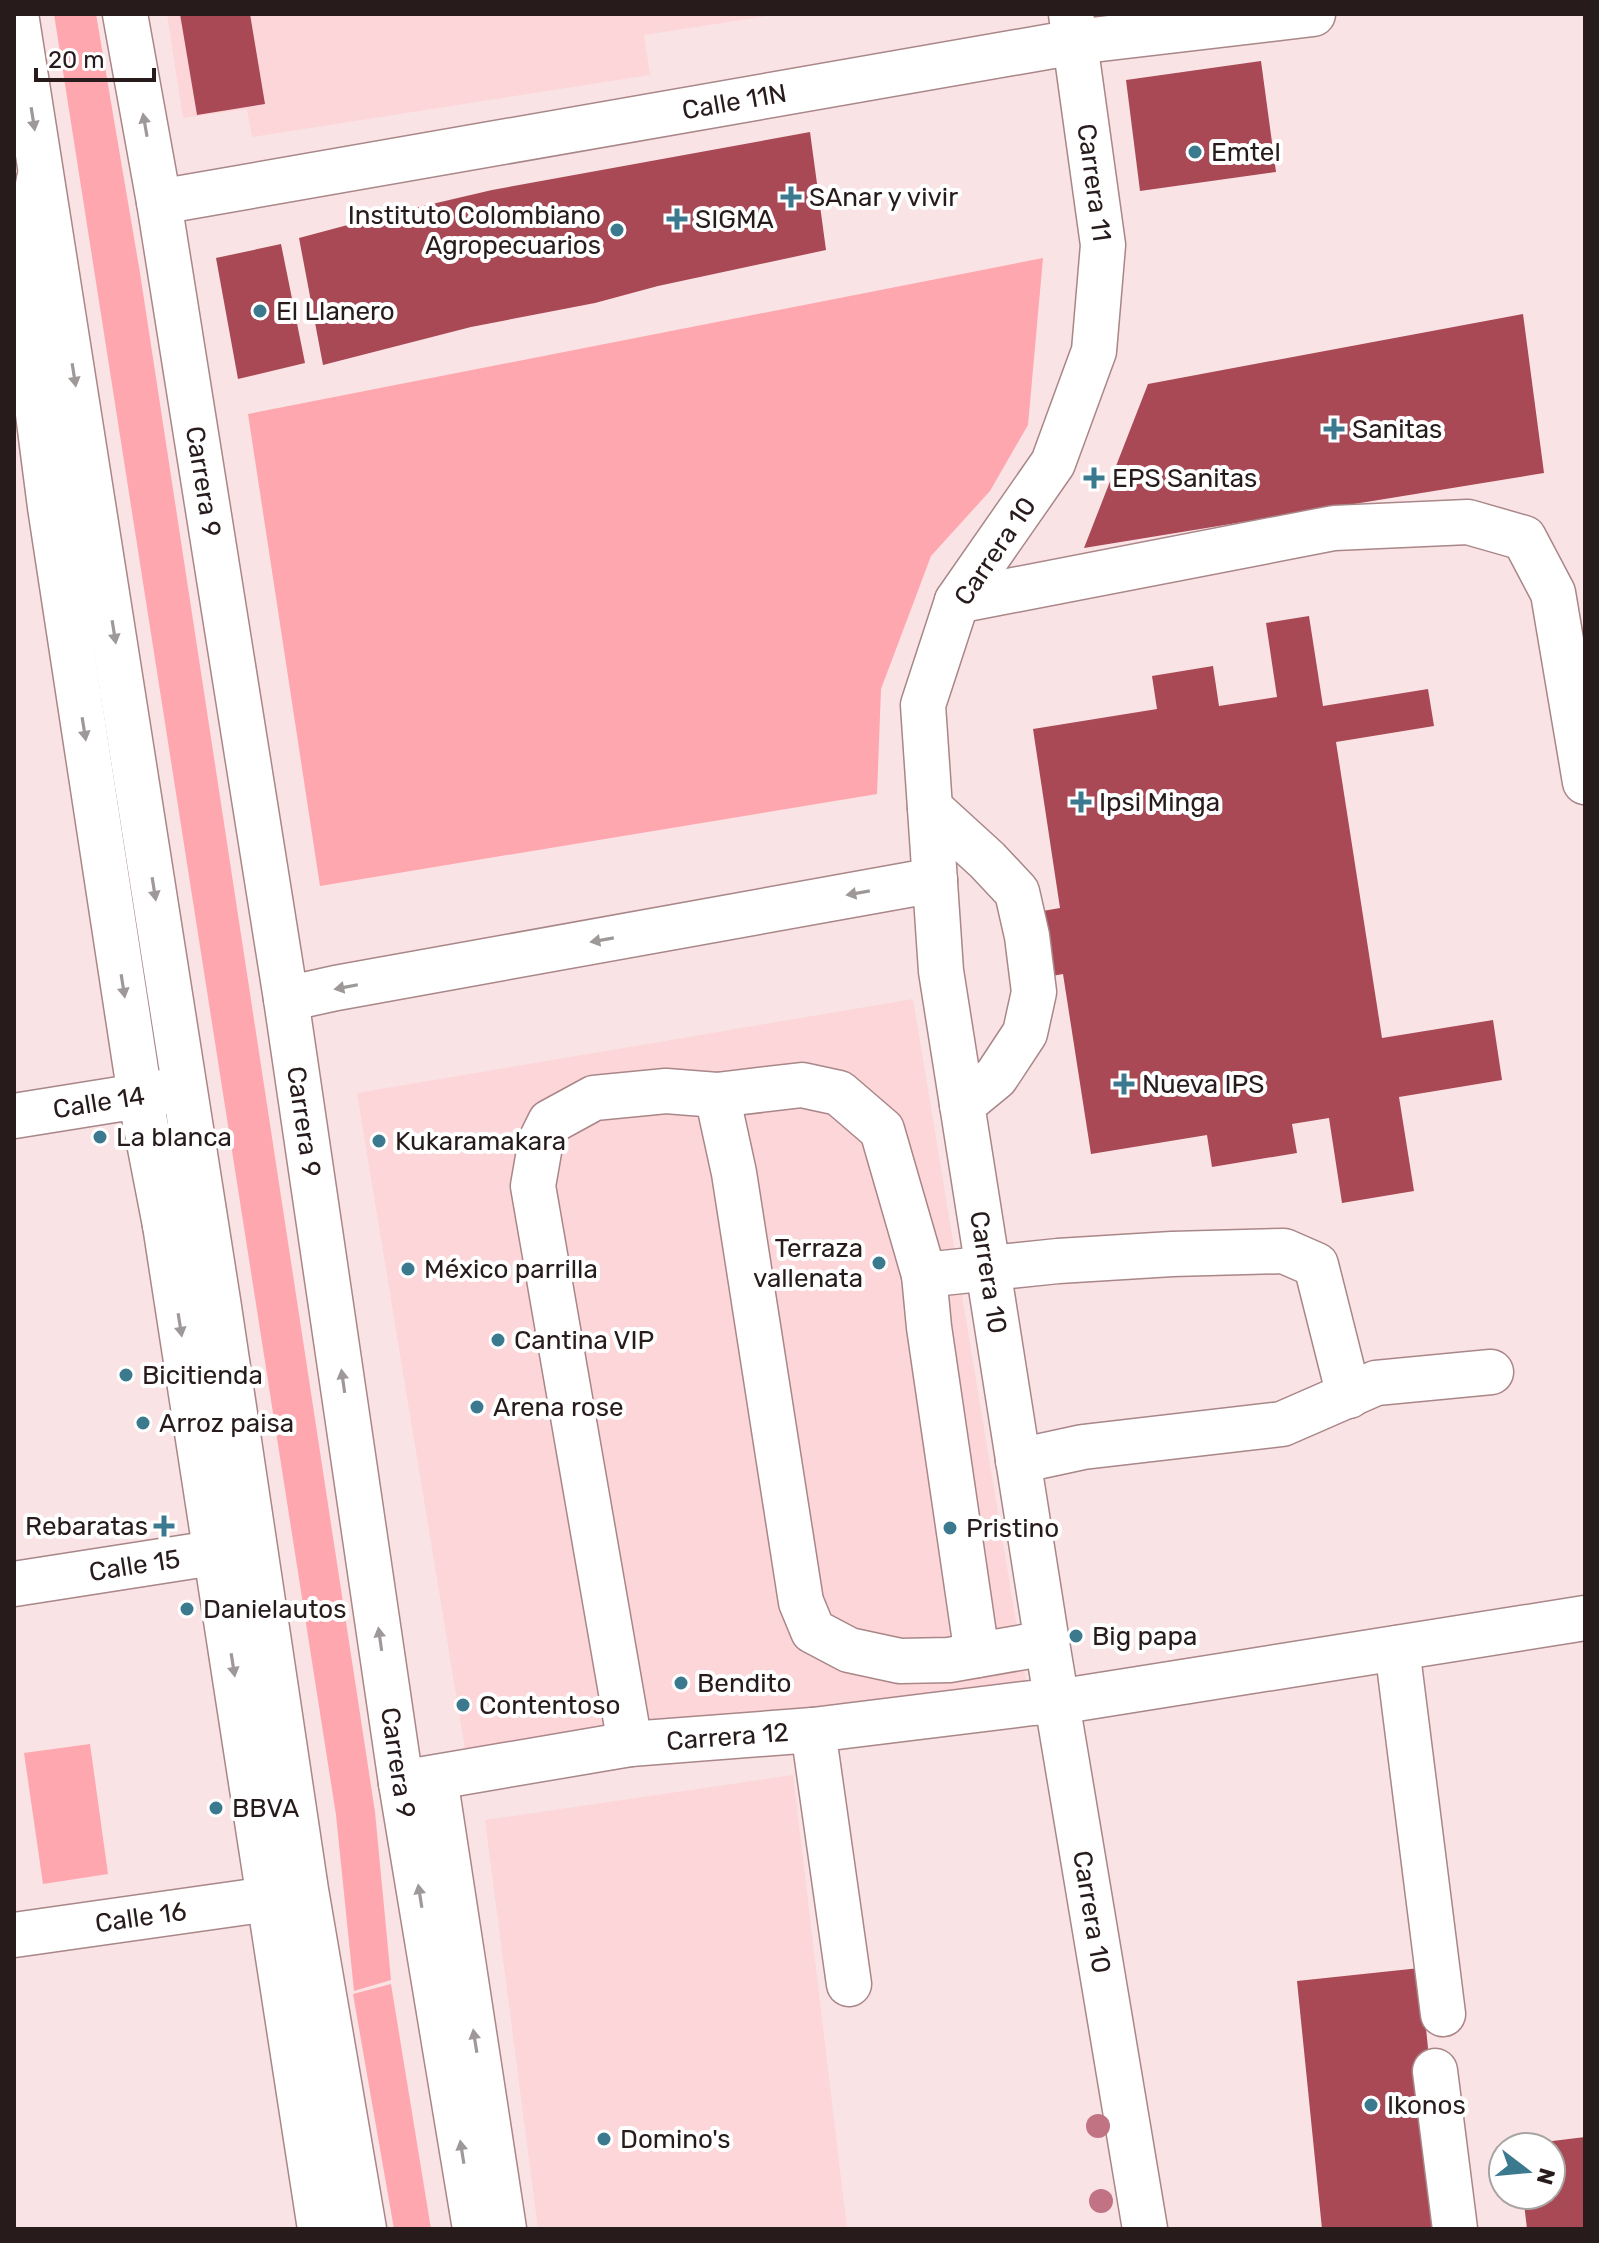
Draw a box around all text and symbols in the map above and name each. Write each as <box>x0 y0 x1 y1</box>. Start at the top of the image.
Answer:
scale bar <box>36 32 154 82</box>
text: 20 m <box>48 46 105 74</box>
street label: Calle 11N <box>680 78 789 126</box>
one-way arrow <box>28 106 40 131</box>
one-way arrow <box>138 112 150 137</box>
street label: Carrera 11 <box>1070 122 1117 243</box>
place label: Emtel <box>1211 137 1281 168</box>
marker: Emtel <box>1186 143 1204 161</box>
place label: SAnar y vivir <box>809 182 958 213</box>
marker: SAnar y vivir <box>780 186 802 208</box>
place label: Instituto Colombiano Agropecuarios <box>348 200 601 261</box>
place label: SIGMA <box>695 204 774 235</box>
marker: SIGMA <box>666 208 688 230</box>
marker: Instituto Colombiano Agropecuarios <box>608 221 626 239</box>
place label: El Llanero <box>276 296 395 327</box>
marker: El Llanero <box>251 302 269 320</box>
one-way arrow <box>68 363 81 388</box>
place label: Sanitas <box>1352 414 1442 445</box>
marker: Sanitas <box>1323 418 1345 440</box>
street label: Carrera 9 <box>179 424 227 539</box>
place label: EPS Sanitas <box>1112 463 1257 494</box>
marker: EPS Sanitas <box>1083 467 1105 489</box>
street label: Carrera 10 <box>948 491 1043 611</box>
one-way arrow <box>108 620 121 645</box>
one-way arrow <box>78 717 91 742</box>
place label: Ipsi Minga <box>1099 787 1220 818</box>
marker: Ipsi Minga <box>1070 791 1092 813</box>
one-way arrow <box>148 877 161 902</box>
one-way arrow <box>845 888 870 900</box>
one-way arrow <box>589 934 614 946</box>
one-way arrow <box>117 974 130 999</box>
one-way arrow <box>334 981 359 993</box>
street label: Carrera 9 <box>280 1064 327 1179</box>
place label: Nueva IPS <box>1142 1069 1264 1100</box>
marker: Nueva IPS <box>1113 1073 1135 1095</box>
street label: Calle 14 <box>51 1080 147 1126</box>
place label: La blanca <box>116 1122 232 1153</box>
place label: Kukaramakara <box>395 1126 566 1157</box>
marker: La blanca <box>91 1128 109 1146</box>
marker: Kukaramakara <box>370 1132 388 1150</box>
street label: Carrera 10 <box>963 1209 1013 1336</box>
place label: Terraza vallenata <box>753 1233 863 1294</box>
place label: México parrilla <box>424 1254 598 1285</box>
marker: Terraza vallenata <box>870 1254 888 1272</box>
marker: México parrilla <box>399 1260 417 1278</box>
one-way arrow <box>175 1313 187 1338</box>
place label: Cantina VIP <box>514 1325 654 1356</box>
marker: Cantina VIP <box>489 1331 507 1349</box>
place label: Bicitienda <box>142 1360 263 1391</box>
marker: Bicitienda <box>117 1366 135 1384</box>
one-way arrow <box>336 1368 349 1393</box>
place label: Arena rose <box>493 1392 623 1423</box>
marker: Arena rose <box>468 1398 486 1416</box>
place label: Arroz paisa <box>159 1408 294 1439</box>
marker: Arroz paisa <box>134 1414 152 1432</box>
place label: Rebaratas <box>25 1511 148 1542</box>
place label: Pristino <box>966 1513 1059 1544</box>
marker: Rebaratas <box>155 1517 173 1535</box>
marker: Pristino <box>941 1519 959 1537</box>
street label: Calle 15 <box>87 1543 182 1588</box>
place label: Danielautos <box>203 1594 347 1625</box>
marker: Danielautos <box>178 1600 196 1618</box>
place label: Big papa <box>1092 1621 1197 1652</box>
one-way arrow <box>373 1626 386 1651</box>
marker: Big papa <box>1067 1627 1085 1645</box>
one-way arrow <box>227 1653 240 1678</box>
place label: Bendito <box>697 1668 792 1699</box>
marker: Bendito <box>672 1674 690 1692</box>
place label: Contentoso <box>479 1690 620 1721</box>
marker: Contentoso <box>454 1696 472 1714</box>
street label: Carrera 9 <box>374 1705 422 1820</box>
street label: Carrera 12 <box>665 1717 790 1757</box>
place label: BBVA <box>232 1793 300 1824</box>
marker: BBVA <box>207 1799 225 1817</box>
street label: Carrera 10 <box>1066 1848 1117 1976</box>
one-way arrow <box>413 1883 426 1908</box>
street label: Calle 16 <box>93 1896 189 1939</box>
one-way arrow <box>468 2028 481 2053</box>
place label: Ikonos <box>1387 2090 1466 2121</box>
marker: Ikonos <box>1362 2096 1380 2114</box>
place label: Domino's <box>620 2124 731 2155</box>
marker: Domino's <box>595 2130 613 2148</box>
north arrow <box>1487 2131 1567 2211</box>
one-way arrow <box>456 2139 468 2164</box>
text: N <box>1531 2165 1561 2188</box>

